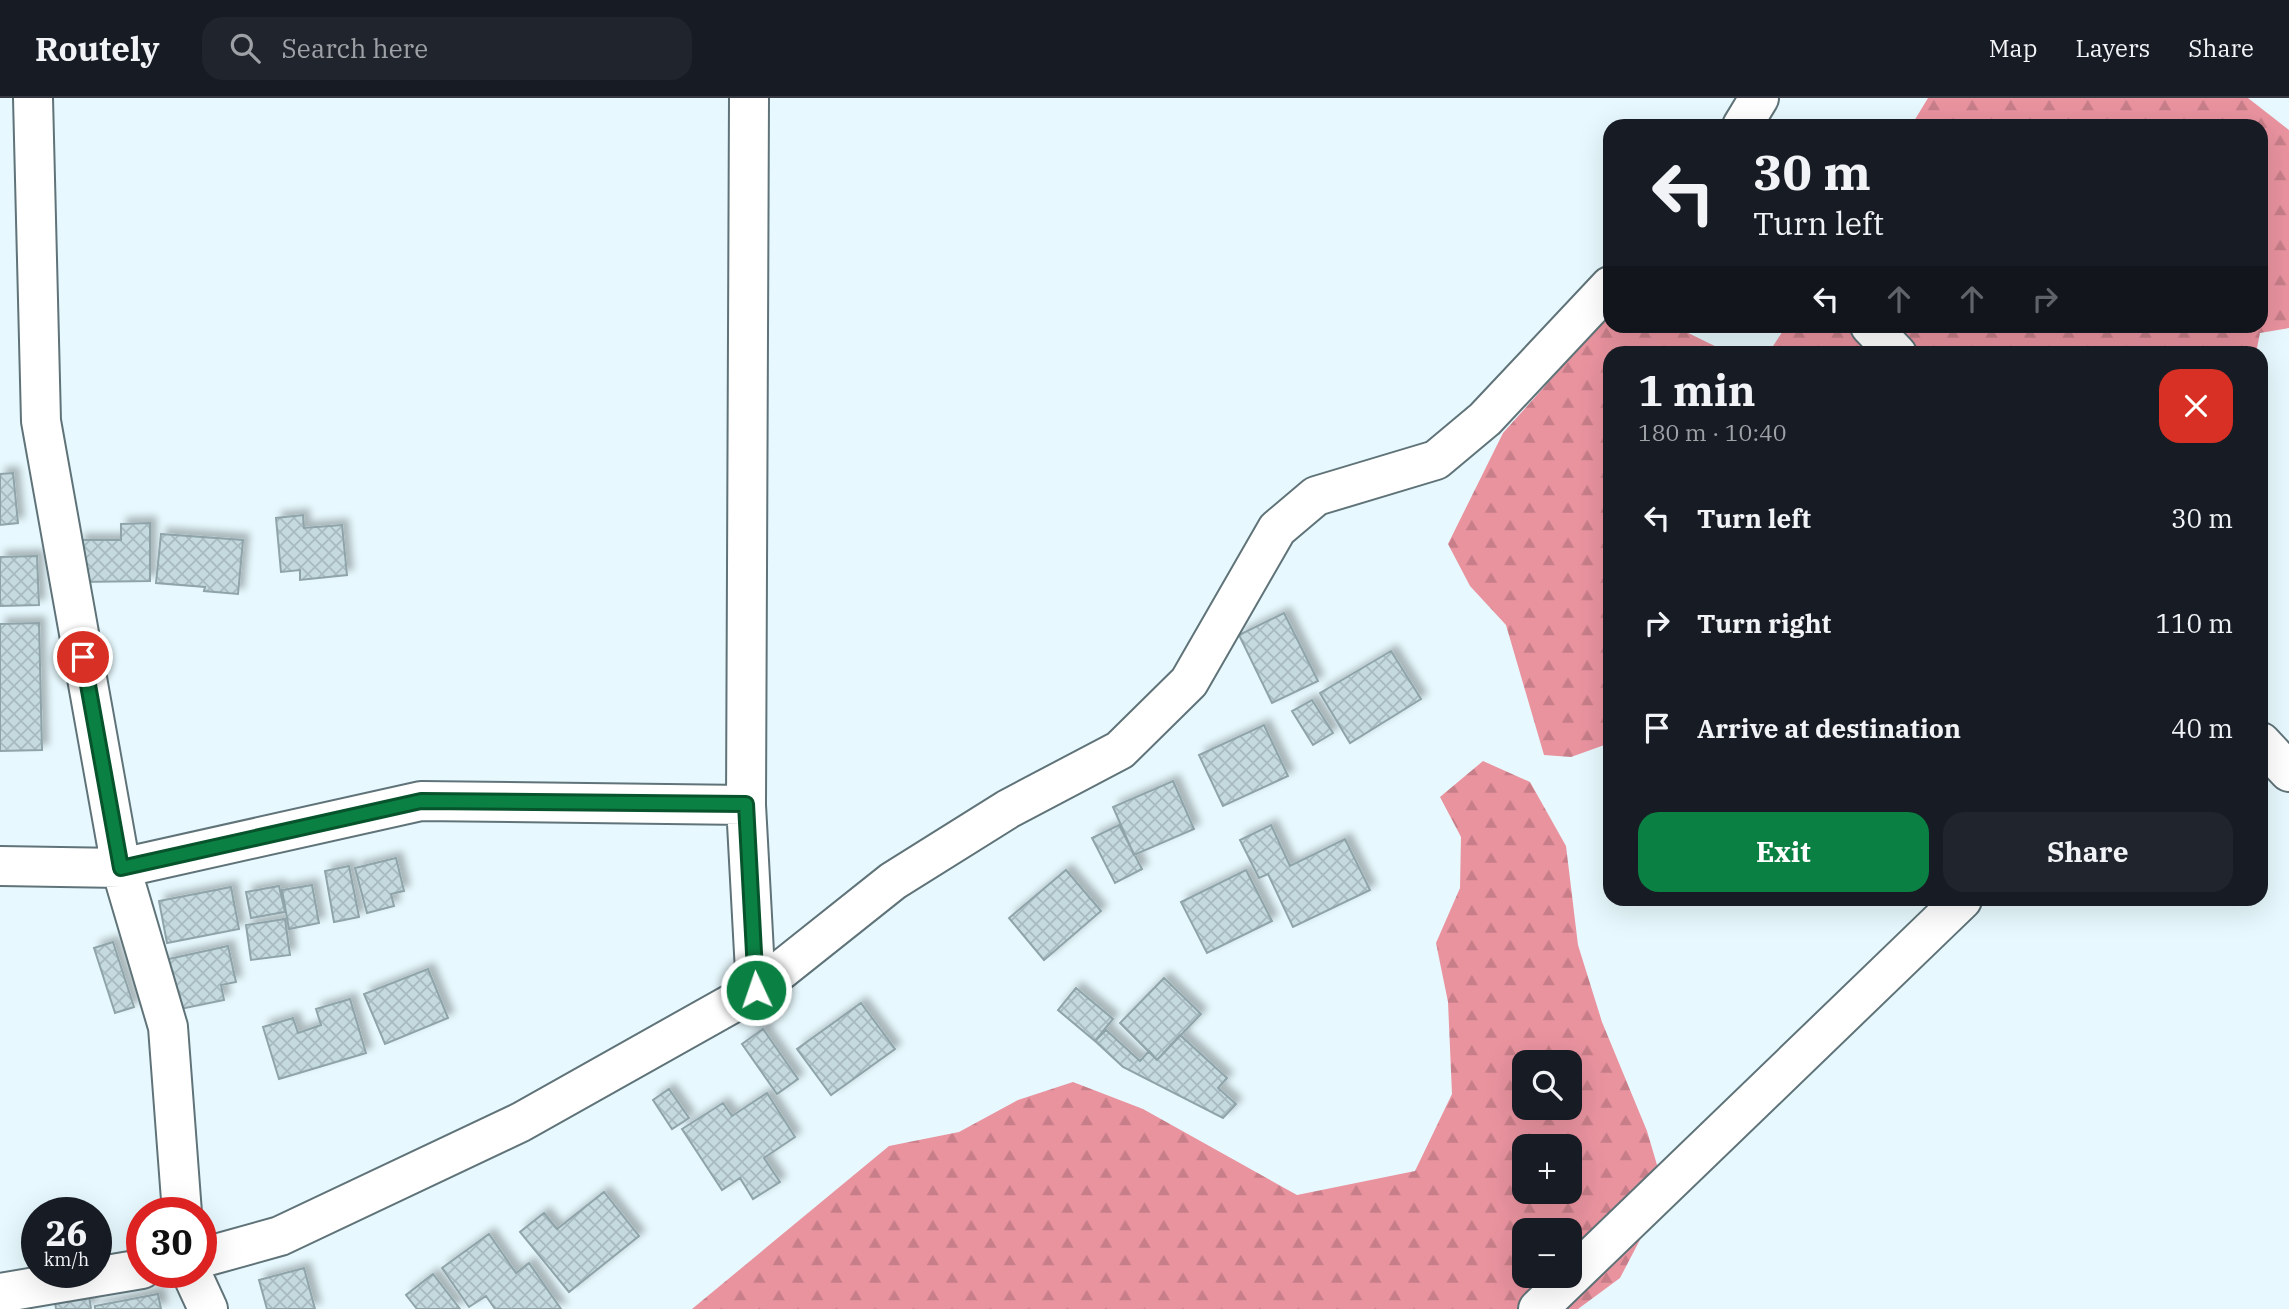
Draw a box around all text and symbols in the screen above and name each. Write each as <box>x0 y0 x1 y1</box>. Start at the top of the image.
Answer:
search box <box>202 17 692 80</box>
text: Routely <box>35 27 160 70</box>
icon: search <box>226 29 264 67</box>
text: Search here <box>282 31 428 65</box>
text: Map <box>1989 32 2037 64</box>
text: Layers <box>2075 32 2150 64</box>
text: Share <box>2188 32 2254 64</box>
text: 30 m <box>1753 140 1871 203</box>
icon: left <box>1638 147 1729 238</box>
text: Turn left <box>1753 202 1884 244</box>
icon: left <box>1807 280 1845 318</box>
icon: ahead <box>1880 280 1918 318</box>
icon: ahead <box>1953 280 1991 318</box>
icon: right <box>2026 280 2064 318</box>
text: 1 min <box>1638 363 1756 418</box>
button: close <box>2159 369 2233 443</box>
text: 180 m · 10:40 <box>1638 417 1787 447</box>
icon: left <box>1638 499 1676 537</box>
text: Turn left <box>1697 501 1811 535</box>
text: 30 m <box>2171 501 2233 535</box>
icon: right <box>1638 604 1676 642</box>
text: Turn right <box>1697 606 1831 640</box>
text: 110 m <box>2155 606 2233 640</box>
pin <box>53 627 113 687</box>
icon: arrive <box>64 638 102 676</box>
icon: arrive <box>1638 709 1676 747</box>
text: Arrive at destination <box>1697 711 1961 745</box>
text: 40 m <box>2171 711 2233 745</box>
button: Exit <box>1638 812 1929 892</box>
button: Share <box>1943 812 2233 892</box>
position arrow <box>719 953 793 1027</box>
map controls <box>1512 1050 1582 1288</box>
button: search <box>1512 1050 1582 1120</box>
button: + <box>1512 1134 1582 1204</box>
speed limit sign: 30 <box>126 1197 217 1288</box>
text: 26 <box>45 1210 88 1256</box>
button: − <box>1512 1218 1582 1288</box>
text: km/h <box>44 1248 89 1271</box>

